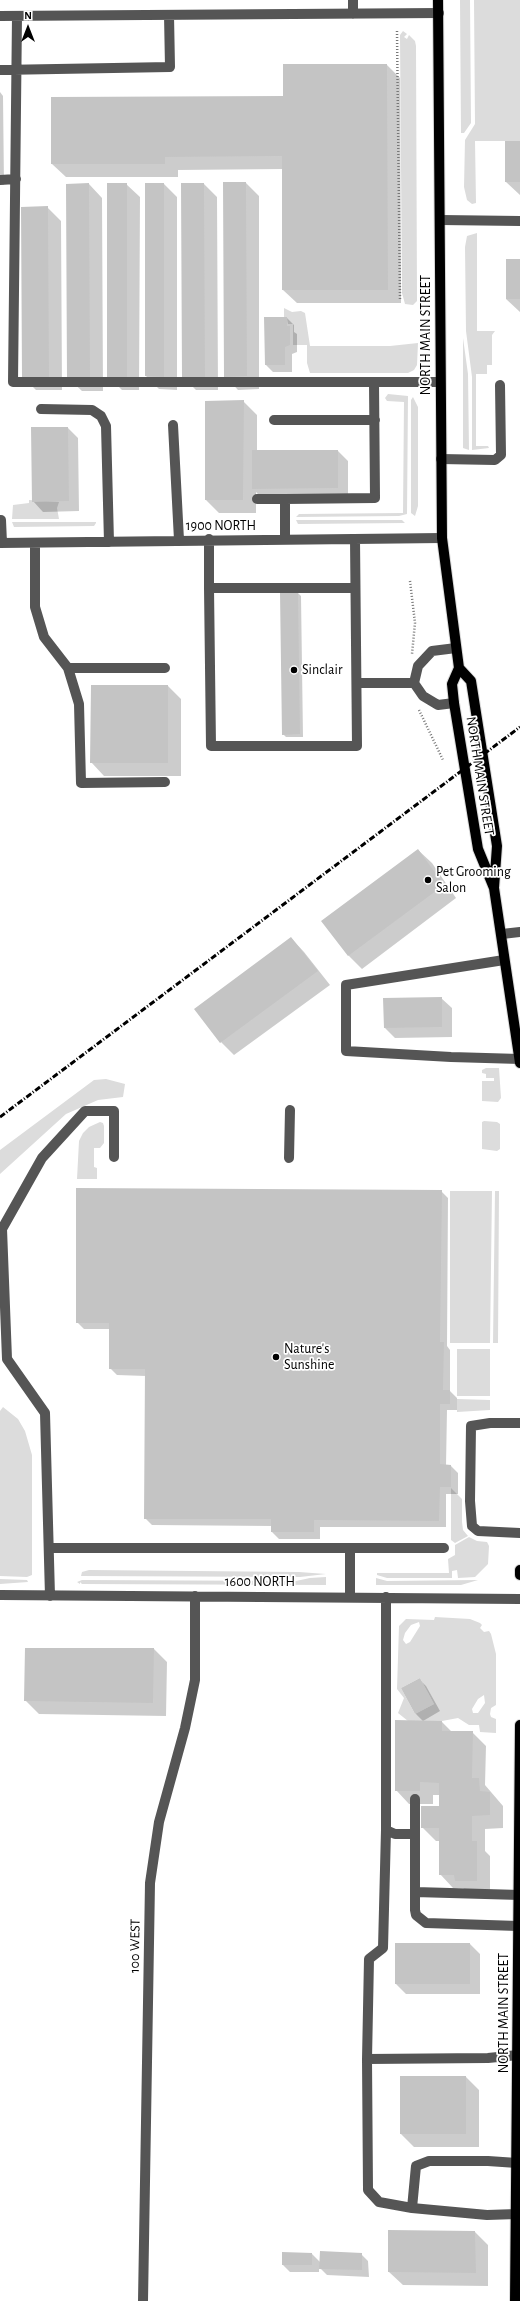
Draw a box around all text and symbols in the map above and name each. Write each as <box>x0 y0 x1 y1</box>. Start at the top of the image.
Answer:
north arrow <box>8 8 48 48</box>
text: N <box>24 10 32 21</box>
street label: NORTH MAIN STREET <box>418 275 434 395</box>
street label: 1900 NORTH <box>186 518 256 534</box>
place label: Sinclair <box>302 662 342 678</box>
marker: Sinclair <box>289 665 299 675</box>
street label: NORTH MAIN STREET <box>462 715 498 837</box>
place label: Pet Grooming Salon <box>436 864 511 896</box>
marker: Pet Grooming Salon <box>423 875 433 885</box>
place label: Nature's Sunshine <box>284 1341 334 1374</box>
marker: Nature's Sunshine <box>271 1352 281 1362</box>
street label: 1600 NORTH <box>225 1574 295 1590</box>
street label: 100 WEST <box>126 1919 144 1973</box>
street label: NORTH MAIN STREET <box>496 1953 512 2073</box>

